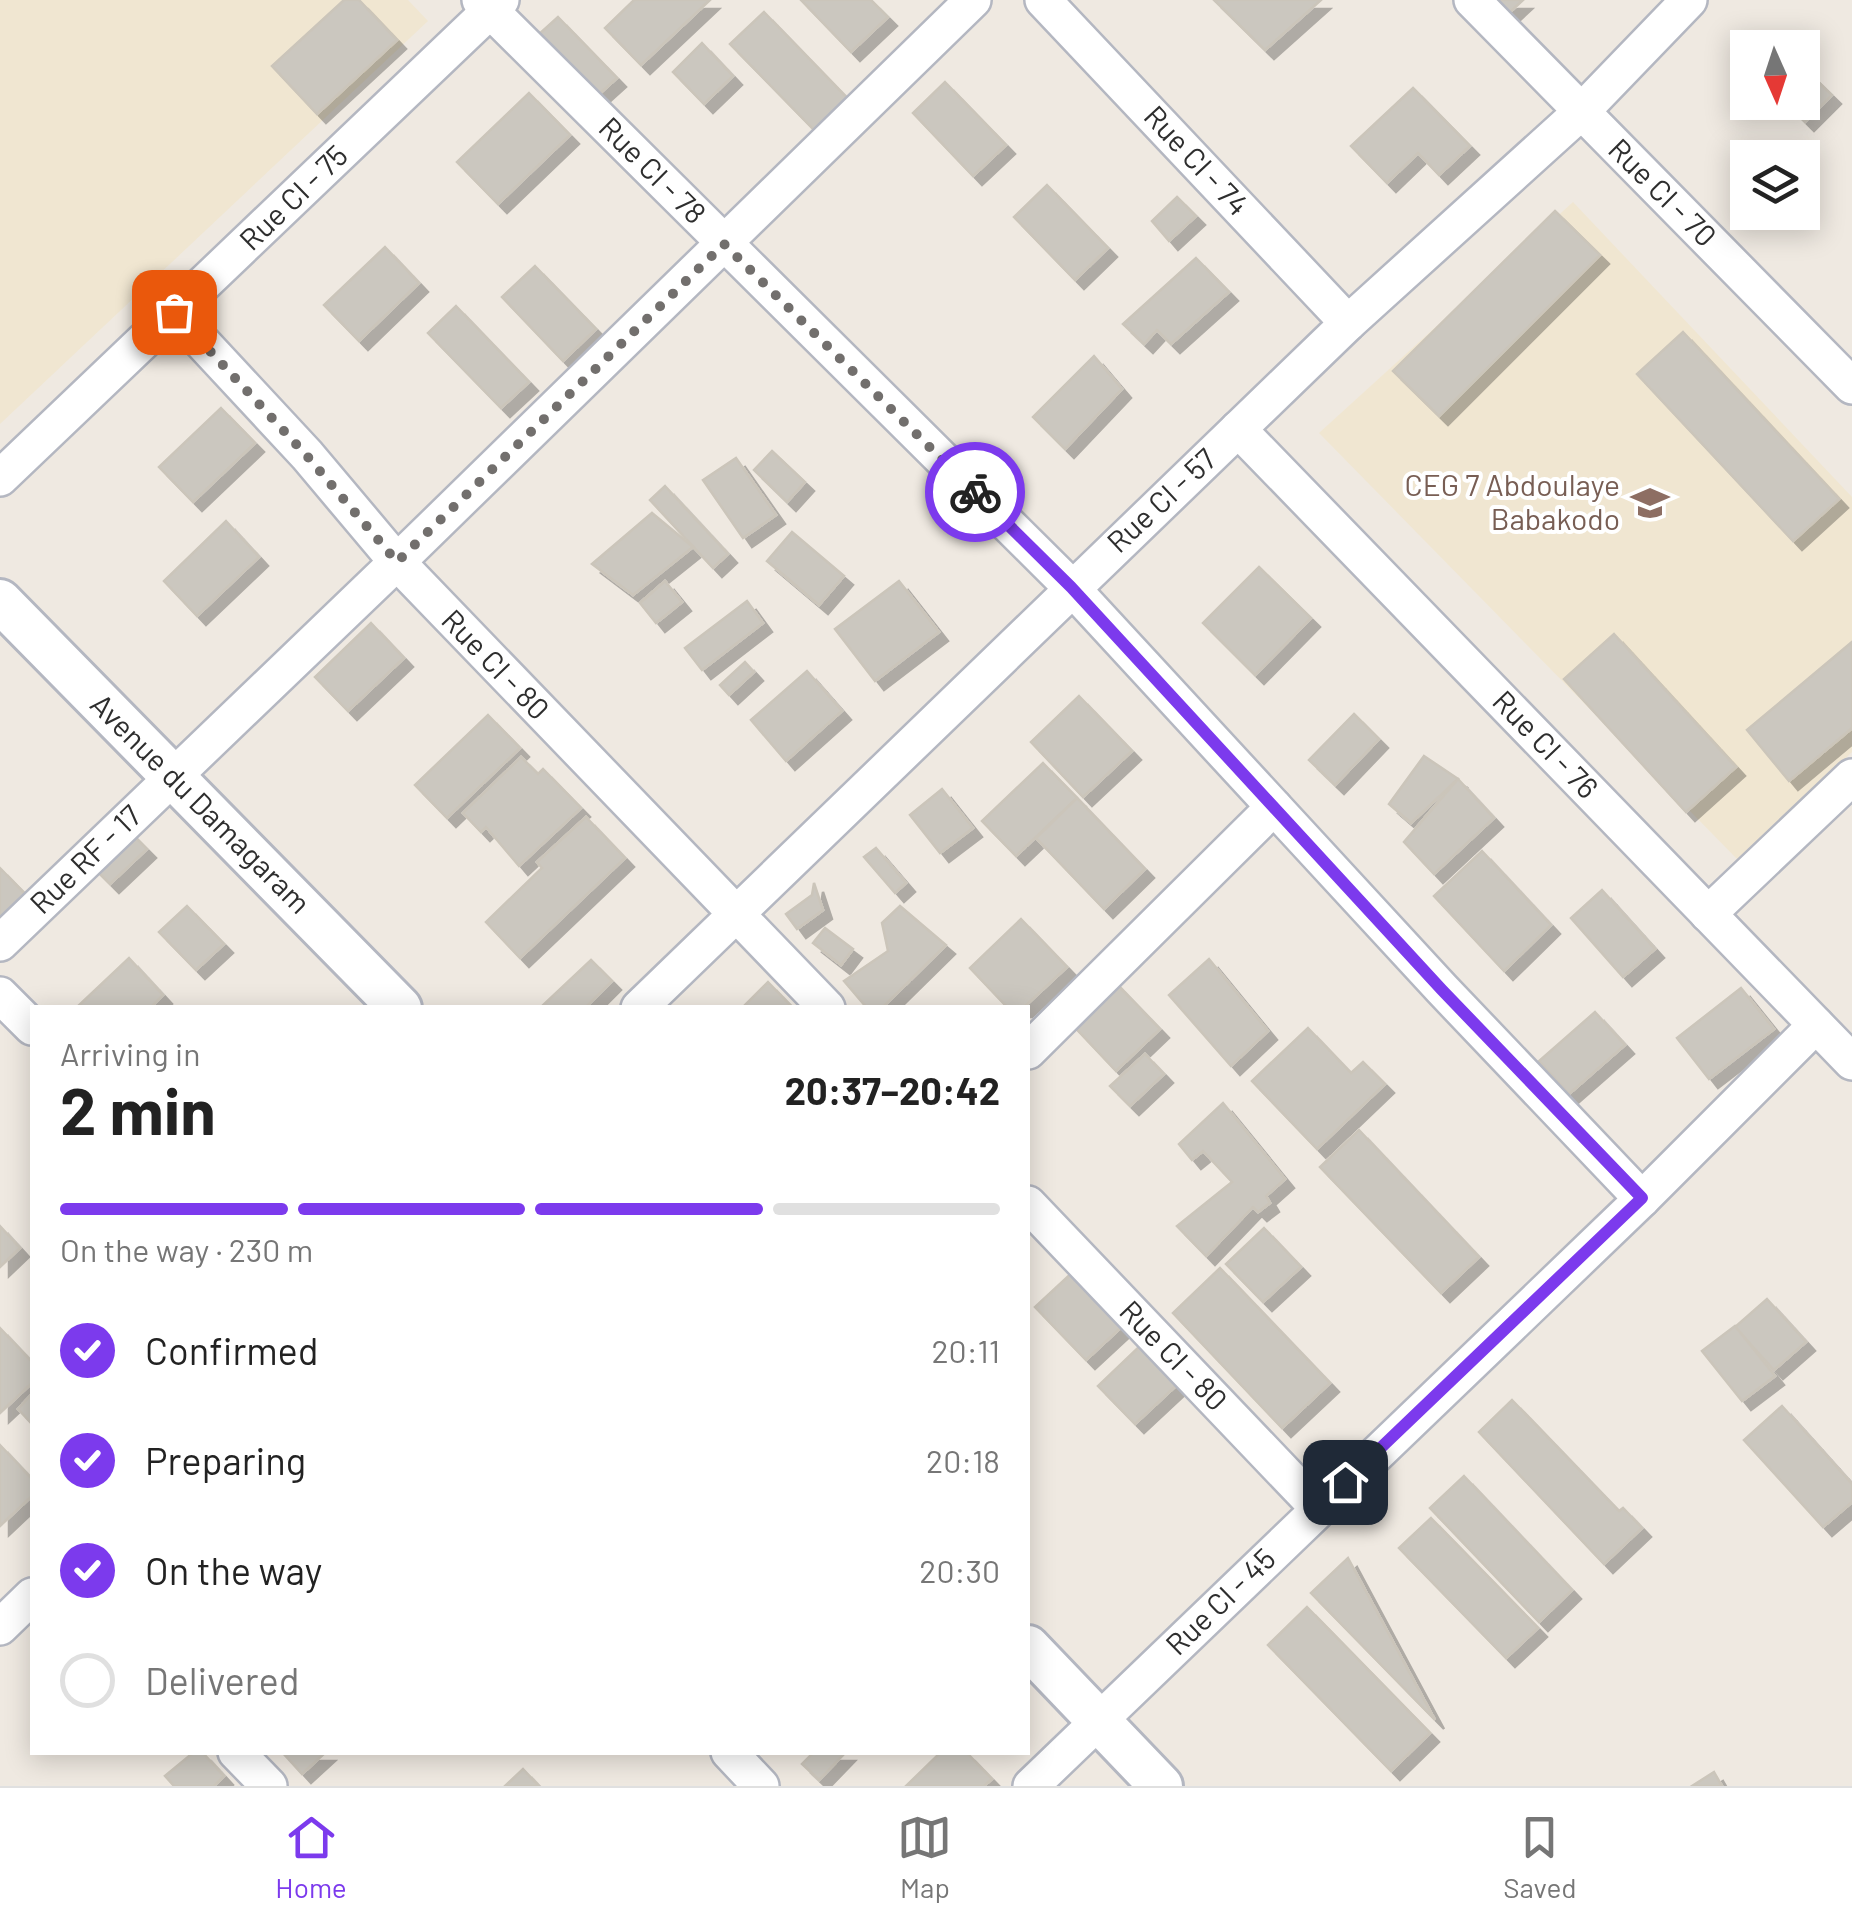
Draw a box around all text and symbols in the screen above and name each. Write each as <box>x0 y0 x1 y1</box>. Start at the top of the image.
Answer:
north arrow <box>1730 30 1820 120</box>
map controls <box>1730 30 1820 230</box>
street label: Rue CI - 74 <box>1138 97 1257 222</box>
street label: Rue CI - 78 <box>593 109 714 230</box>
street label: Rue CI - 70 <box>1602 130 1725 253</box>
street label: Rue CI - 75 <box>231 136 354 257</box>
button: layers <box>1730 140 1820 230</box>
pin <box>132 270 217 355</box>
icon: bag <box>147 285 202 340</box>
street label: Rue CI - 57 <box>1099 440 1223 559</box>
courier <box>925 442 1025 542</box>
icon: bike <box>948 465 1003 520</box>
place label: CEG 7 Abdoulaye Babakodo <box>1405 466 1620 536</box>
school or university icon: CEG 7 Abdoulaye Babakodo <box>1629 482 1671 524</box>
street label: Rue CI - 80 <box>435 601 558 726</box>
street label: Rue CI - 76 <box>1486 682 1607 805</box>
street label: Avenue du Damagaram <box>84 685 319 920</box>
street label: Rue RF - 17 <box>22 797 148 920</box>
text: Arriving in <box>60 1034 200 1072</box>
text: 20:37–20:42 <box>785 1067 1000 1113</box>
text: 2 min <box>60 1070 216 1148</box>
text: On the way · 230 m <box>60 1230 313 1268</box>
street label: Rue CI - 80 <box>1113 1292 1236 1417</box>
icon: check <box>60 1323 115 1378</box>
text: Confirmed <box>145 1327 318 1373</box>
text: 20:11 <box>931 1331 1000 1369</box>
icon: check <box>60 1433 115 1488</box>
text: Preparing <box>145 1437 306 1483</box>
pin <box>1303 1440 1388 1525</box>
text: 20:18 <box>926 1441 1000 1479</box>
icon: home <box>1318 1455 1373 1510</box>
street label: Rue CI - 45 <box>1157 1540 1282 1662</box>
icon: check <box>60 1543 115 1598</box>
text: On the way <box>145 1547 322 1593</box>
text: 20:30 <box>919 1551 1000 1589</box>
text: Delivered <box>145 1657 299 1703</box>
tab: Home <box>275 1810 347 1904</box>
tab: Map <box>897 1810 952 1904</box>
tab: Saved <box>1503 1810 1577 1904</box>

